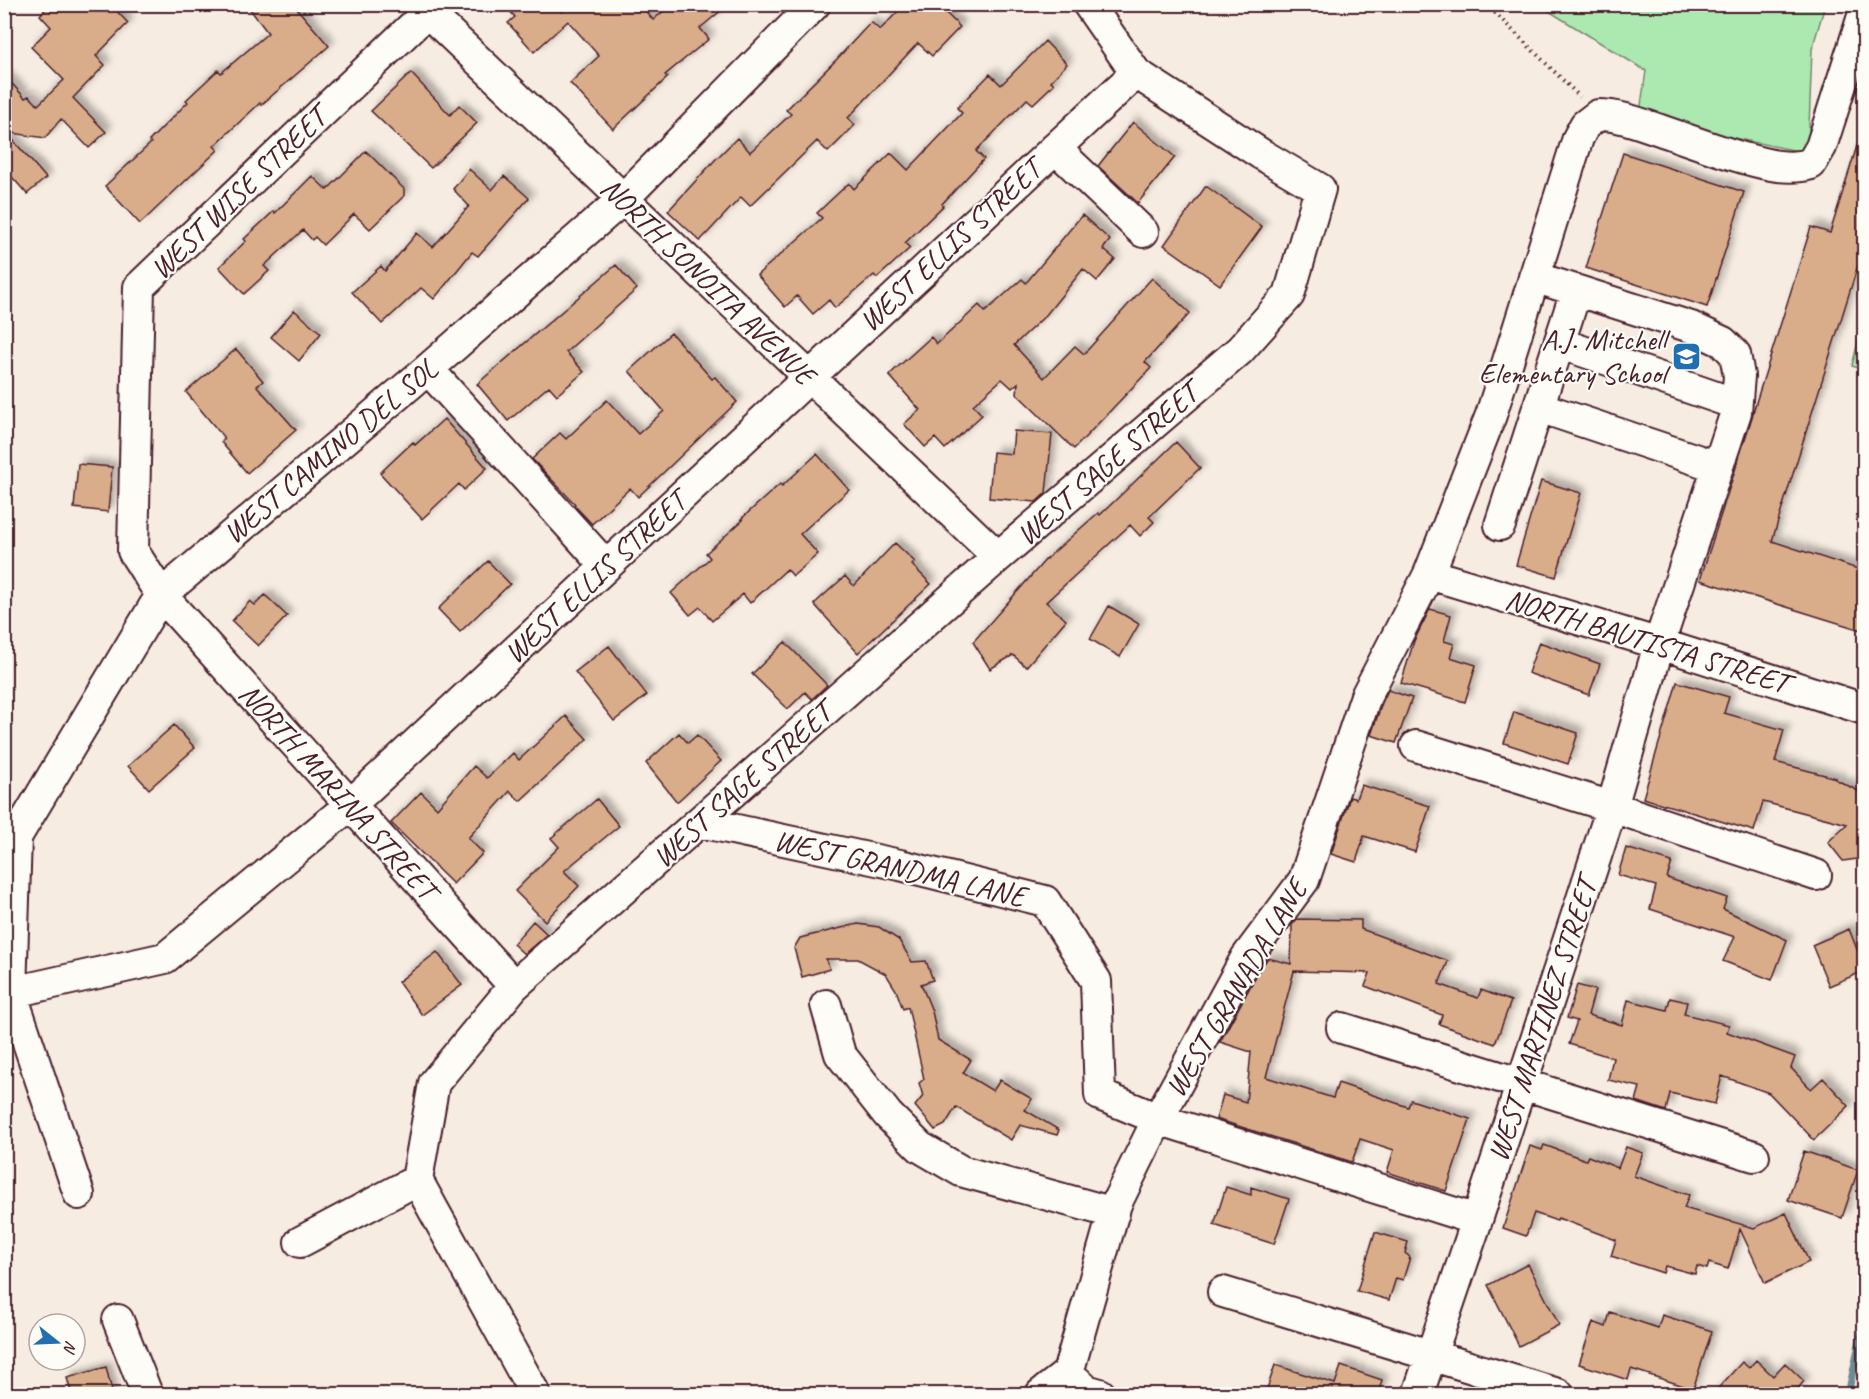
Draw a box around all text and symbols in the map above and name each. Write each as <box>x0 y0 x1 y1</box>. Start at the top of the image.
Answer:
street label: WEST WISE STREET <box>142 94 339 287</box>
street label: WEST ELLIS STREET <box>851 146 1054 339</box>
street label: NORTH SONOITA AVENUE <box>593 169 826 396</box>
place label: A.J. Mitchell Elementary School <box>1479 320 1671 392</box>
school or university icon: A.J. Mitchell Elementary School <box>1671 340 1703 372</box>
street label: WEST CAMINO DEL SOL <box>215 350 446 552</box>
street label: WEST SAGE STREET <box>1008 370 1211 553</box>
street label: WEST ELLIS STREET <box>496 478 699 671</box>
street label: NORTH BAUTISTA STREET <box>1501 580 1800 704</box>
street label: NORTH MARINA STREET <box>231 675 450 912</box>
street label: WEST SAGE STREET <box>644 689 845 876</box>
street label: WEST GRANDMA LANE <box>771 821 1033 916</box>
street label: WEST MARTINEZ STREET <box>1478 867 1608 1166</box>
street label: WEST GRANADA LANE <box>1156 869 1318 1104</box>
north arrow <box>27 1312 87 1372</box>
text: N <box>58 1339 81 1357</box>

